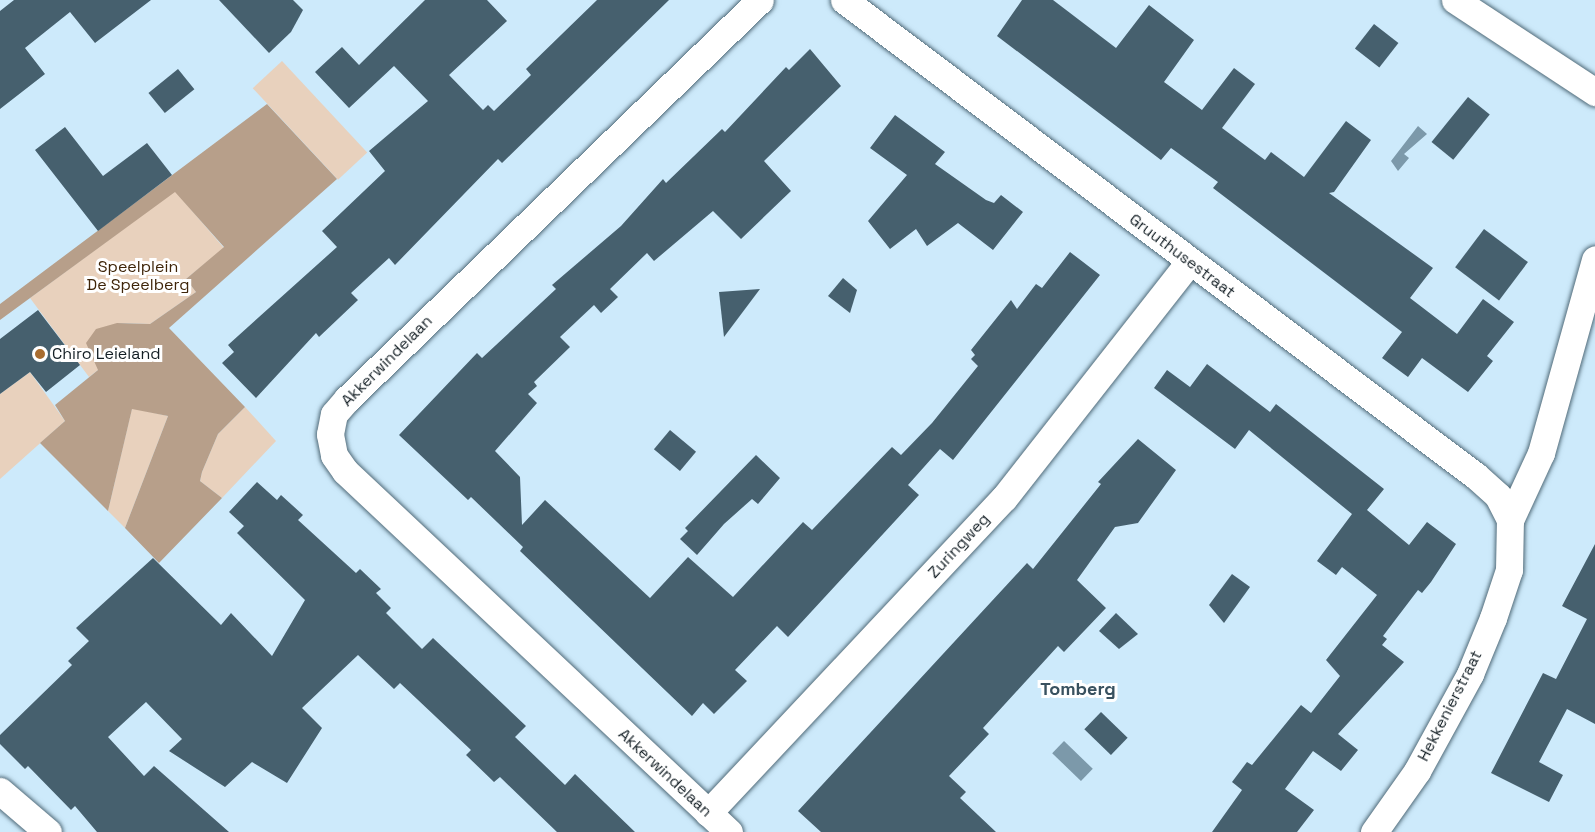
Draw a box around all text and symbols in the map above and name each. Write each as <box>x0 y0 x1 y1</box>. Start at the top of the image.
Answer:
street label: Gruuthusestraat <box>1125 210 1239 302</box>
park label: Speelplein De Speelberg <box>87 257 189 295</box>
street label: Akkerwindelaan <box>337 311 437 411</box>
place label: Chiro Leieland <box>52 344 161 364</box>
marker: Chiro Leieland <box>33 347 47 361</box>
street label: Zuringweg <box>924 510 994 582</box>
street label: Hekkenierstraat <box>1414 647 1486 765</box>
district label: Tomberg <box>1040 678 1116 700</box>
street label: Akkerwindelaan <box>614 725 716 821</box>

